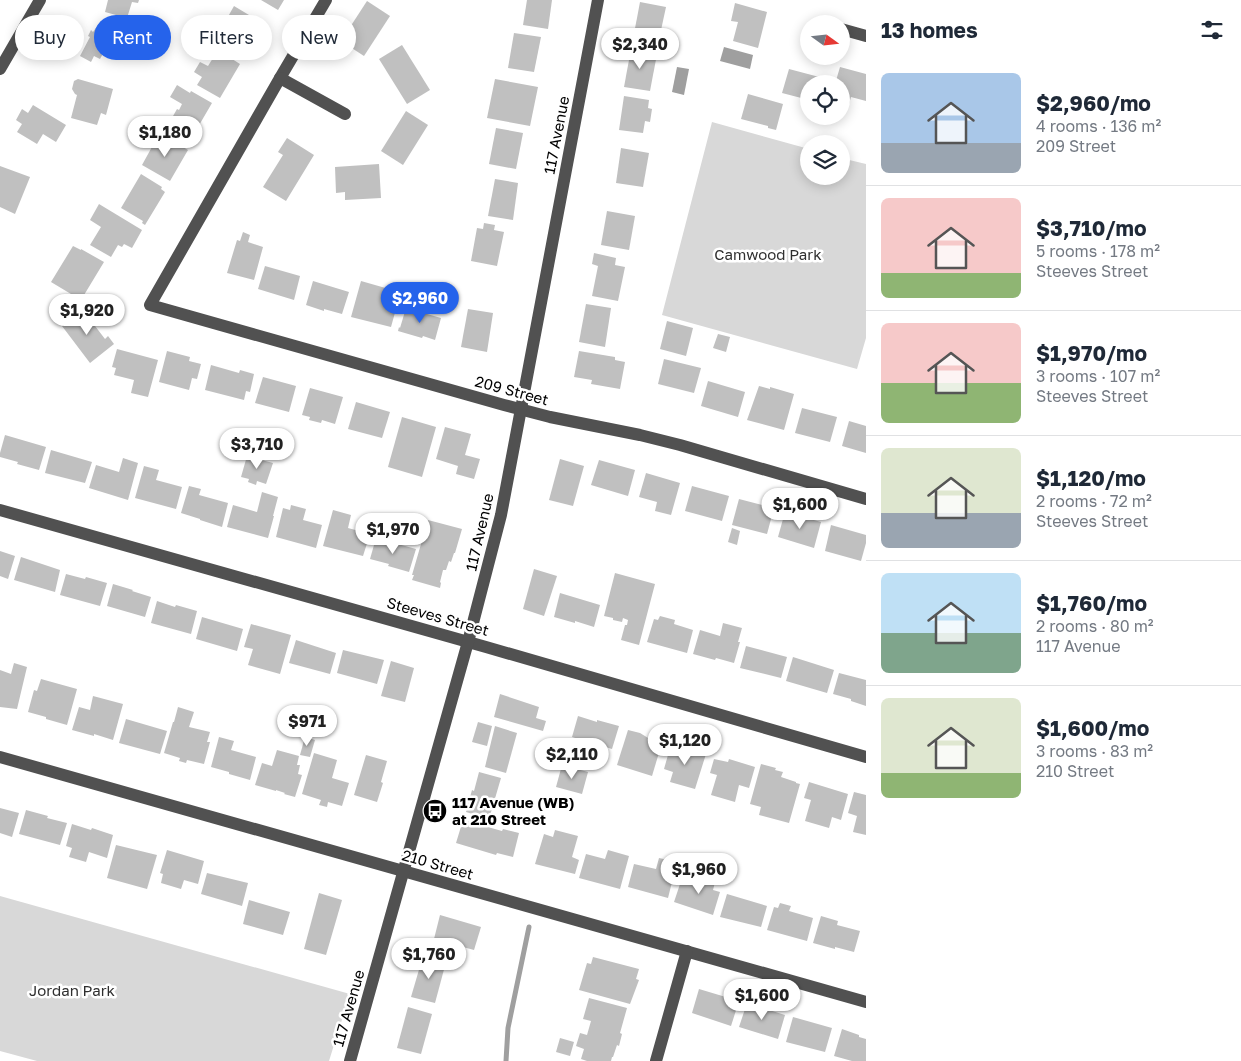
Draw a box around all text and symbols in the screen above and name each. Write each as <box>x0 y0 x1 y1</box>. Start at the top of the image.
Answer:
chip: Buy <box>15 15 84 60</box>
chip: Rent <box>94 15 171 60</box>
chip: Filters <box>181 15 272 60</box>
chip: New <box>282 15 356 60</box>
north arrow <box>800 15 850 65</box>
map controls <box>800 15 850 185</box>
icon: filters <box>1198 16 1226 44</box>
text: 13 homes <box>881 17 978 43</box>
pin: $2,340 <box>599 28 681 70</box>
text: $2,340 <box>612 34 668 54</box>
button: locate <box>800 75 850 125</box>
text: $2,960/mo <box>1036 90 1151 116</box>
icon: home <box>921 93 981 153</box>
street label: 117 Avenue <box>540 94 572 176</box>
pin: $1,180 <box>124 116 206 158</box>
text: 4 rooms · 136 m² <box>1036 116 1161 136</box>
text: $1,180 <box>139 122 191 142</box>
button: layers <box>800 135 850 185</box>
text: 209 Street <box>1036 136 1116 156</box>
text: $3,710/mo <box>1036 215 1147 241</box>
icon: home <box>921 218 981 278</box>
text: 5 rooms · 178 m² <box>1036 241 1160 261</box>
park label: Camwood Park <box>714 245 822 263</box>
text: Steeves Street <box>1036 261 1148 281</box>
pin: $2,960 <box>379 282 461 324</box>
text: $2,960 <box>392 288 448 308</box>
pin: $1,920 <box>46 294 128 336</box>
text: $1,920 <box>60 300 114 320</box>
text: $1,970/mo <box>1036 340 1147 366</box>
icon: home <box>921 343 981 403</box>
text: 3 rooms · 107 m² <box>1036 366 1160 386</box>
street label: 209 Street <box>473 372 551 408</box>
text: Steeves Street <box>1036 386 1148 406</box>
pin: $3,710 <box>216 428 298 470</box>
text: $3,710 <box>231 434 283 454</box>
text: $1,120/mo <box>1036 465 1146 491</box>
icon: home <box>921 468 981 528</box>
pin: $1,600 <box>759 488 841 530</box>
street label: 117 Avenue <box>461 491 497 573</box>
text: 2 rooms · 72 m² <box>1036 491 1152 511</box>
text: $1,600 <box>772 494 828 514</box>
text: Steeves Street <box>1036 511 1148 531</box>
pin: $1,970 <box>352 512 434 555</box>
text: $1,970 <box>366 519 420 539</box>
text: $1,760/mo <box>1036 590 1147 616</box>
street label: Steeves Street <box>385 593 491 639</box>
icon: home <box>921 593 981 653</box>
text: 2 rooms · 80 m² <box>1036 616 1154 636</box>
text: 117 Avenue <box>1036 636 1120 656</box>
pin: $971 <box>277 704 337 747</box>
text: $971 <box>288 711 326 731</box>
text: $1,600/mo <box>1036 715 1149 741</box>
icon: home <box>921 718 981 778</box>
pin: $1,120 <box>644 724 726 766</box>
text: $1,120 <box>659 730 711 750</box>
pin: $2,110 <box>531 738 613 780</box>
text: 3 rooms · 83 m² <box>1036 741 1153 761</box>
text: $2,110 <box>546 744 598 764</box>
text: 210 Street <box>1036 761 1114 781</box>
place label: 117 Avenue (WB) at 210 Street <box>452 793 574 828</box>
bus stop icon: 117 Avenue (WB) at 210 Street <box>422 798 448 824</box>
street label: 210 Street <box>400 845 476 883</box>
pin: $1,960 <box>658 852 740 895</box>
text: $1,960 <box>672 859 726 879</box>
pin: $1,760 <box>388 938 470 980</box>
text: $1,760 <box>402 944 456 964</box>
street label: 117 Avenue <box>328 967 368 1049</box>
pin: $1,600 <box>721 978 803 1021</box>
park label: Jordan Park <box>29 981 116 999</box>
text: $1,600 <box>734 985 790 1005</box>

